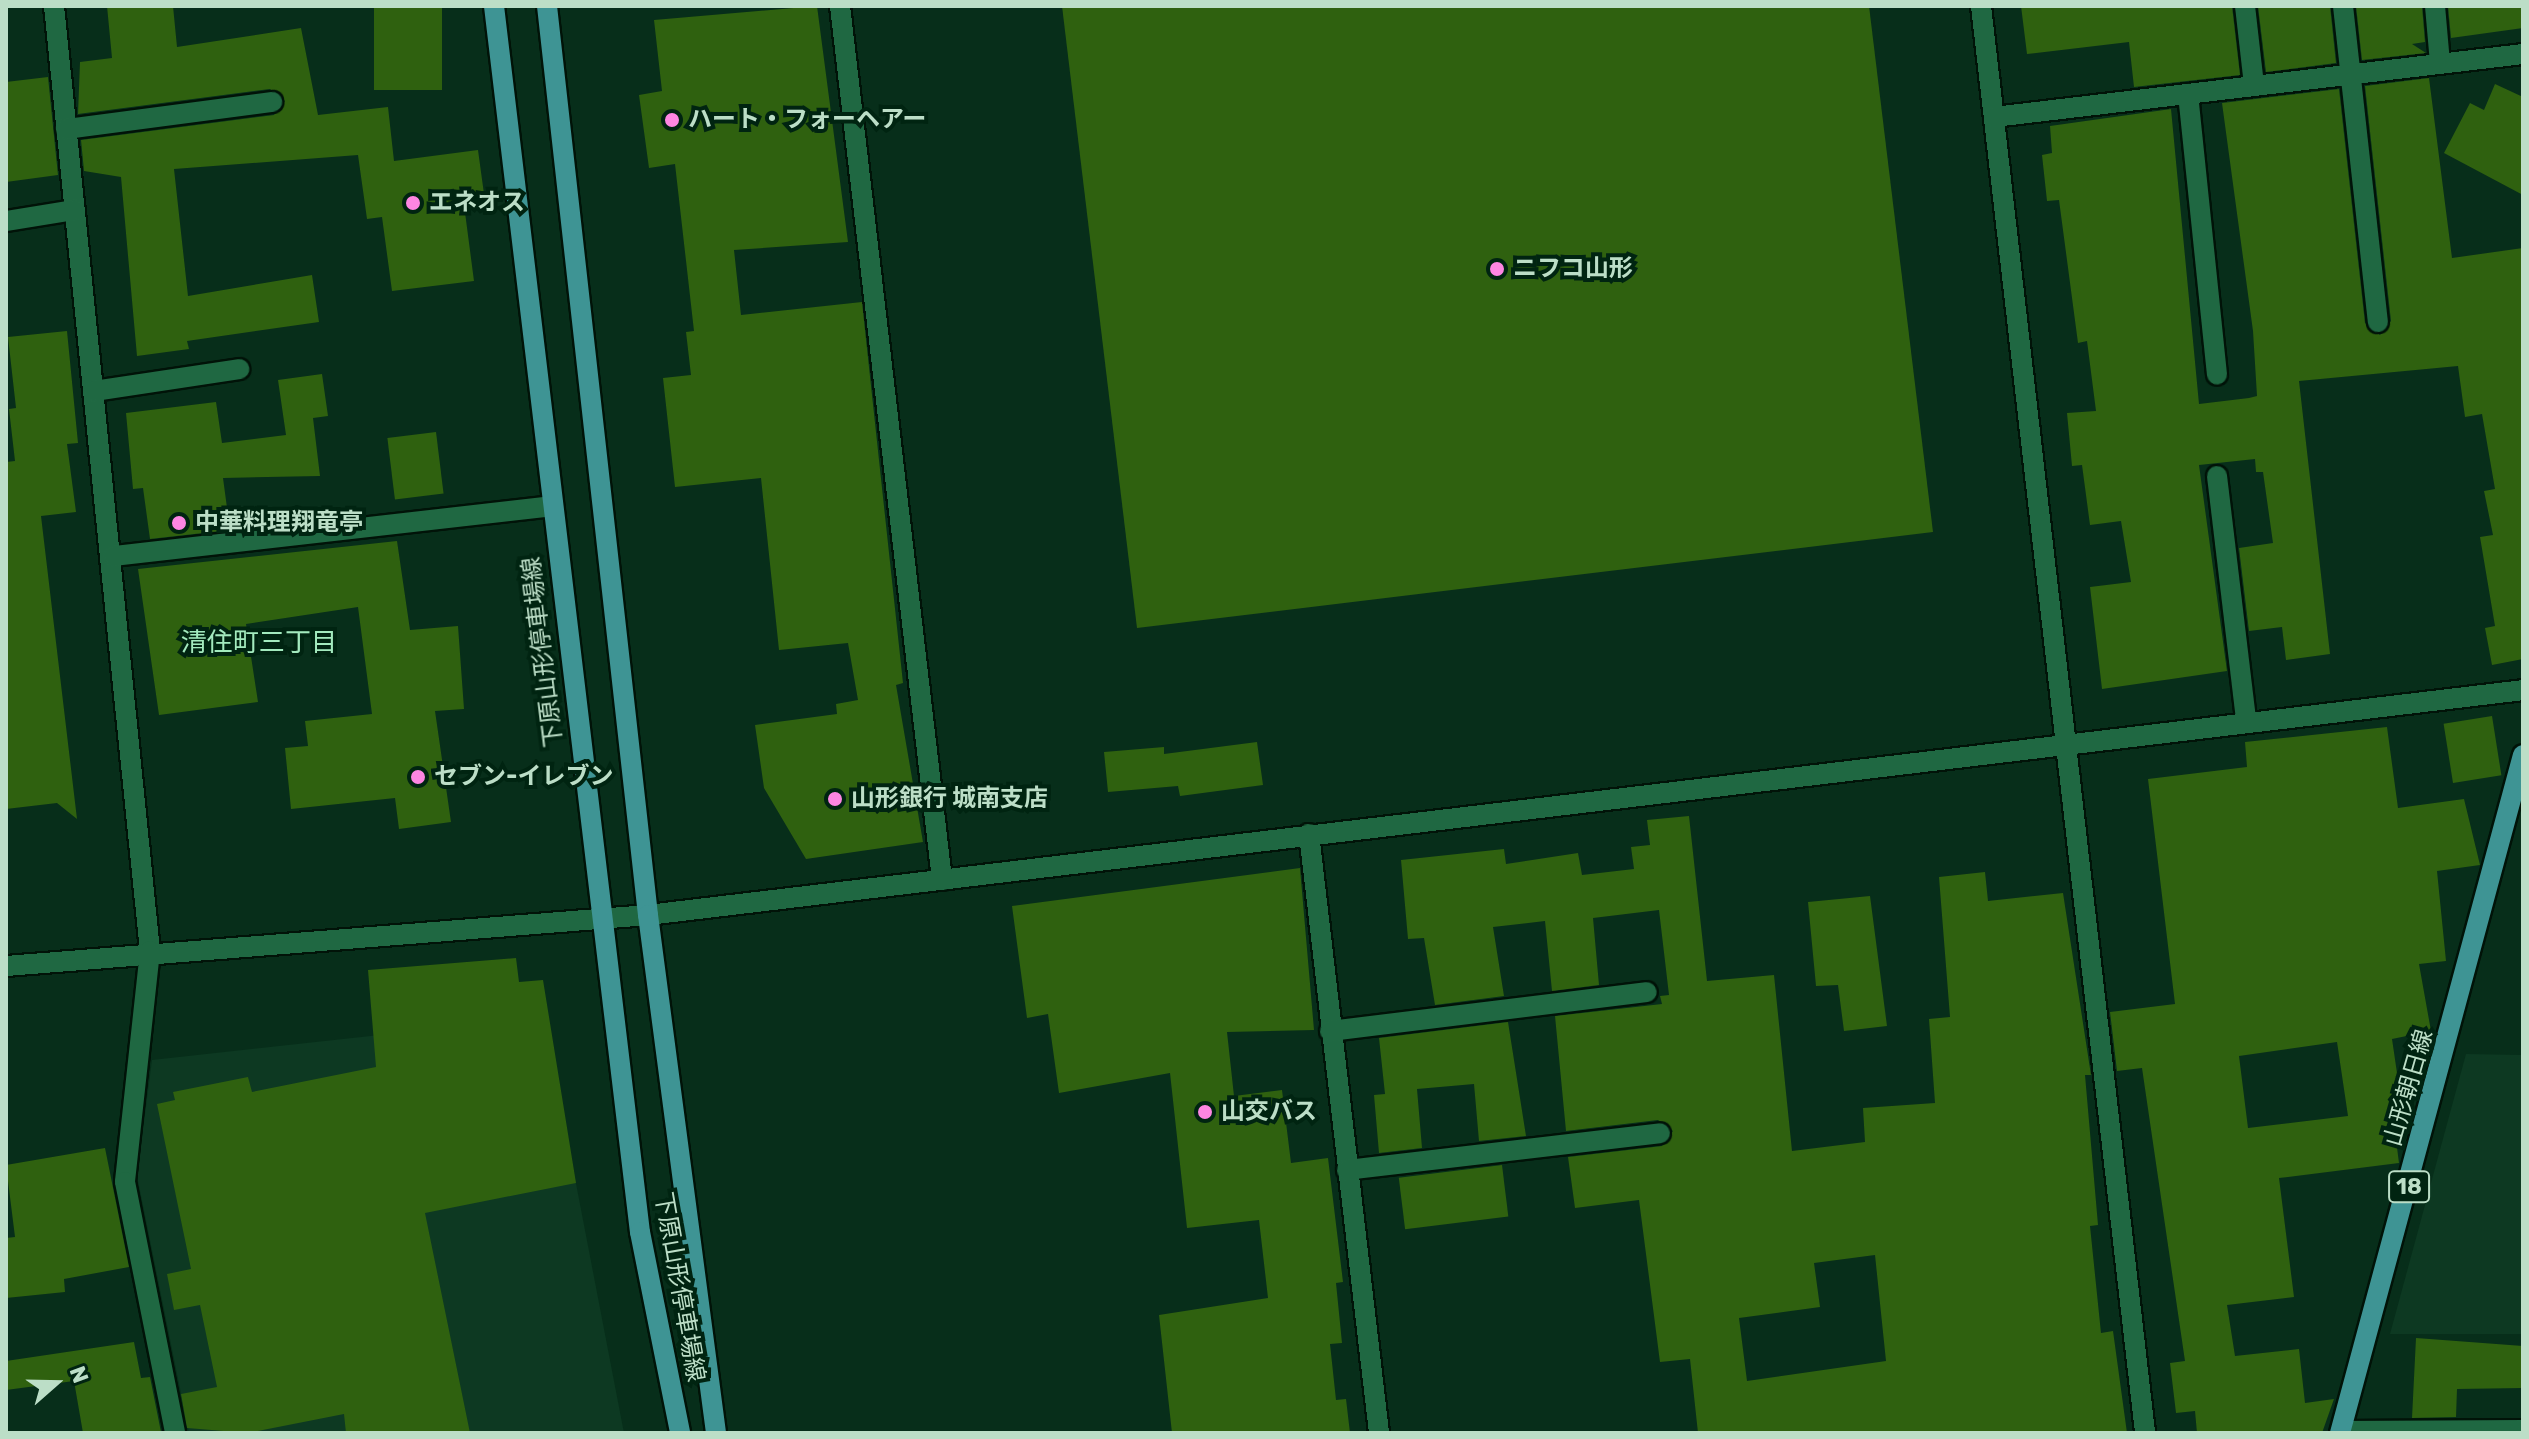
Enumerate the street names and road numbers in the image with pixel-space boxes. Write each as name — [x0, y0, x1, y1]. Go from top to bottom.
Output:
street label: 下原山形停車場線 — [517, 555, 569, 749]
street label: 山形朝日線 — [2379, 1026, 2439, 1150]
road number: 18 — [2387, 1169, 2431, 1205]
street label: 下原山形停車場線 — [648, 1190, 710, 1384]

